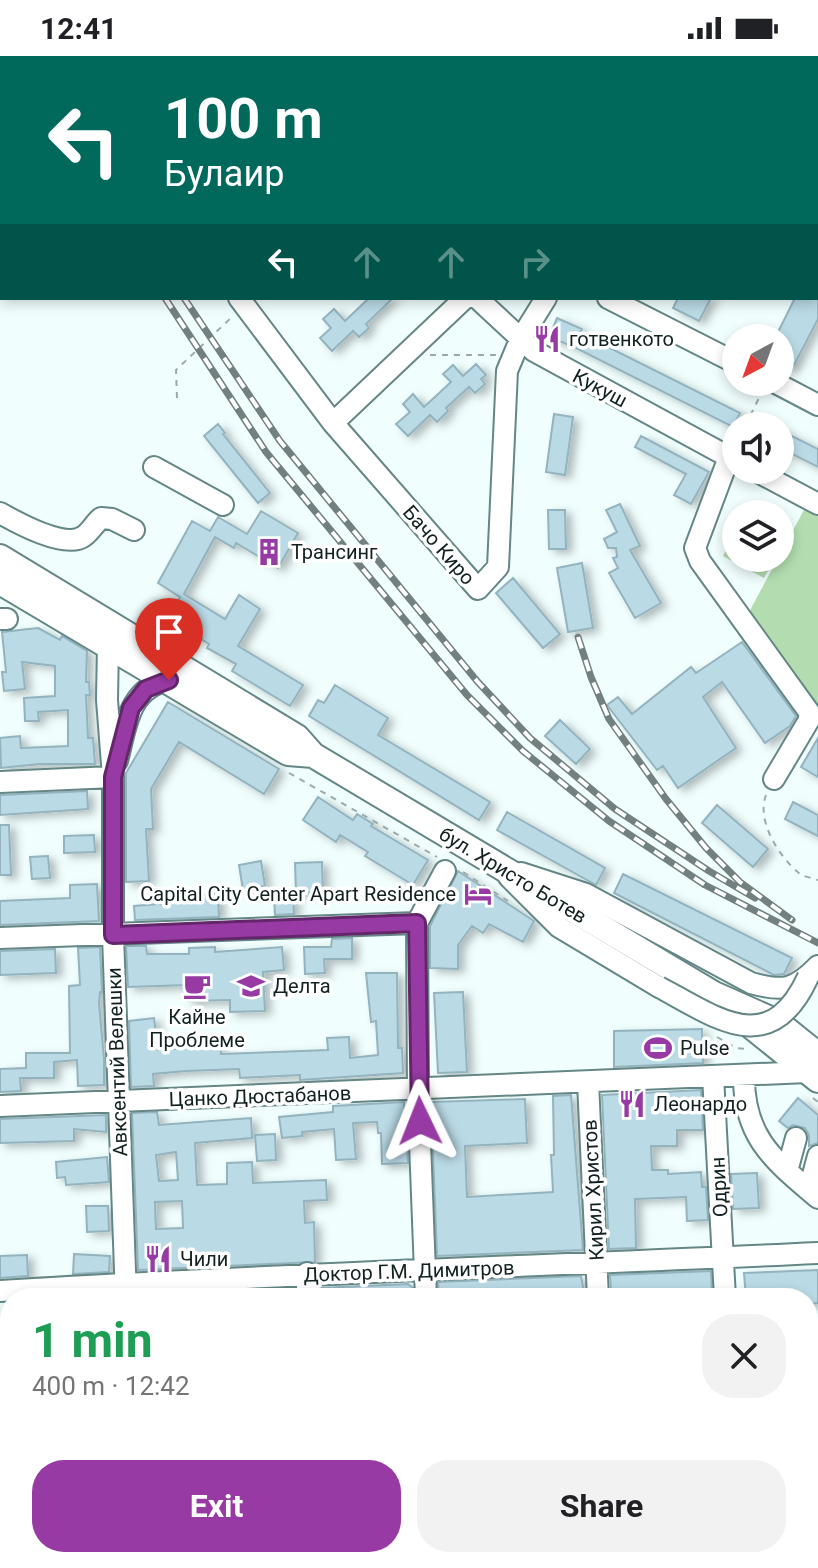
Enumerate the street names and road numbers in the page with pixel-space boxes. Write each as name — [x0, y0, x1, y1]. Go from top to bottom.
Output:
street label: Кукуш — [569, 364, 631, 412]
street label: Бачо Киро — [398, 500, 480, 590]
street label: бул. Христо Ботев — [435, 821, 591, 929]
street label: Авксентий Велешки — [102, 967, 132, 1157]
street label: Цанко Дюстабанов — [168, 1081, 352, 1111]
street label: Кирил Христов — [577, 1119, 609, 1261]
street label: Одрин — [705, 1156, 733, 1218]
street label: Доктор Г.М. Димитров — [303, 1255, 515, 1287]

